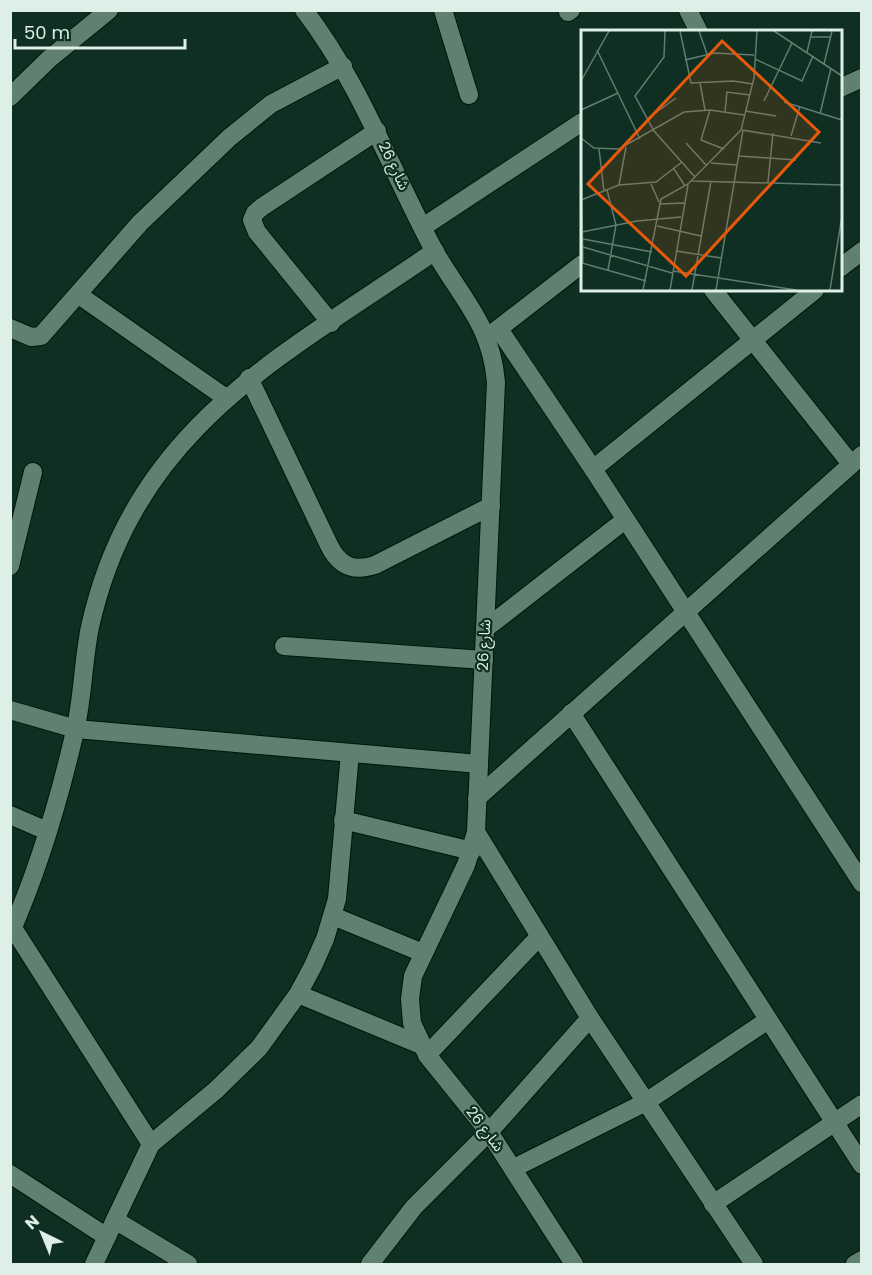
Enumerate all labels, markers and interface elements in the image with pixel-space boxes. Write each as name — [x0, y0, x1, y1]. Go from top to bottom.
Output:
scale bar — [15, 12, 184, 50]
text: 50 m — [24, 20, 70, 45]
inset map — [581, 30, 842, 291]
street label: شارع 26 — [372, 138, 415, 195]
street label: شارع 26 — [472, 619, 497, 671]
street label: شارع 26 — [460, 1102, 509, 1157]
north arrow — [12, 1203, 72, 1263]
text: N — [20, 1210, 44, 1235]

